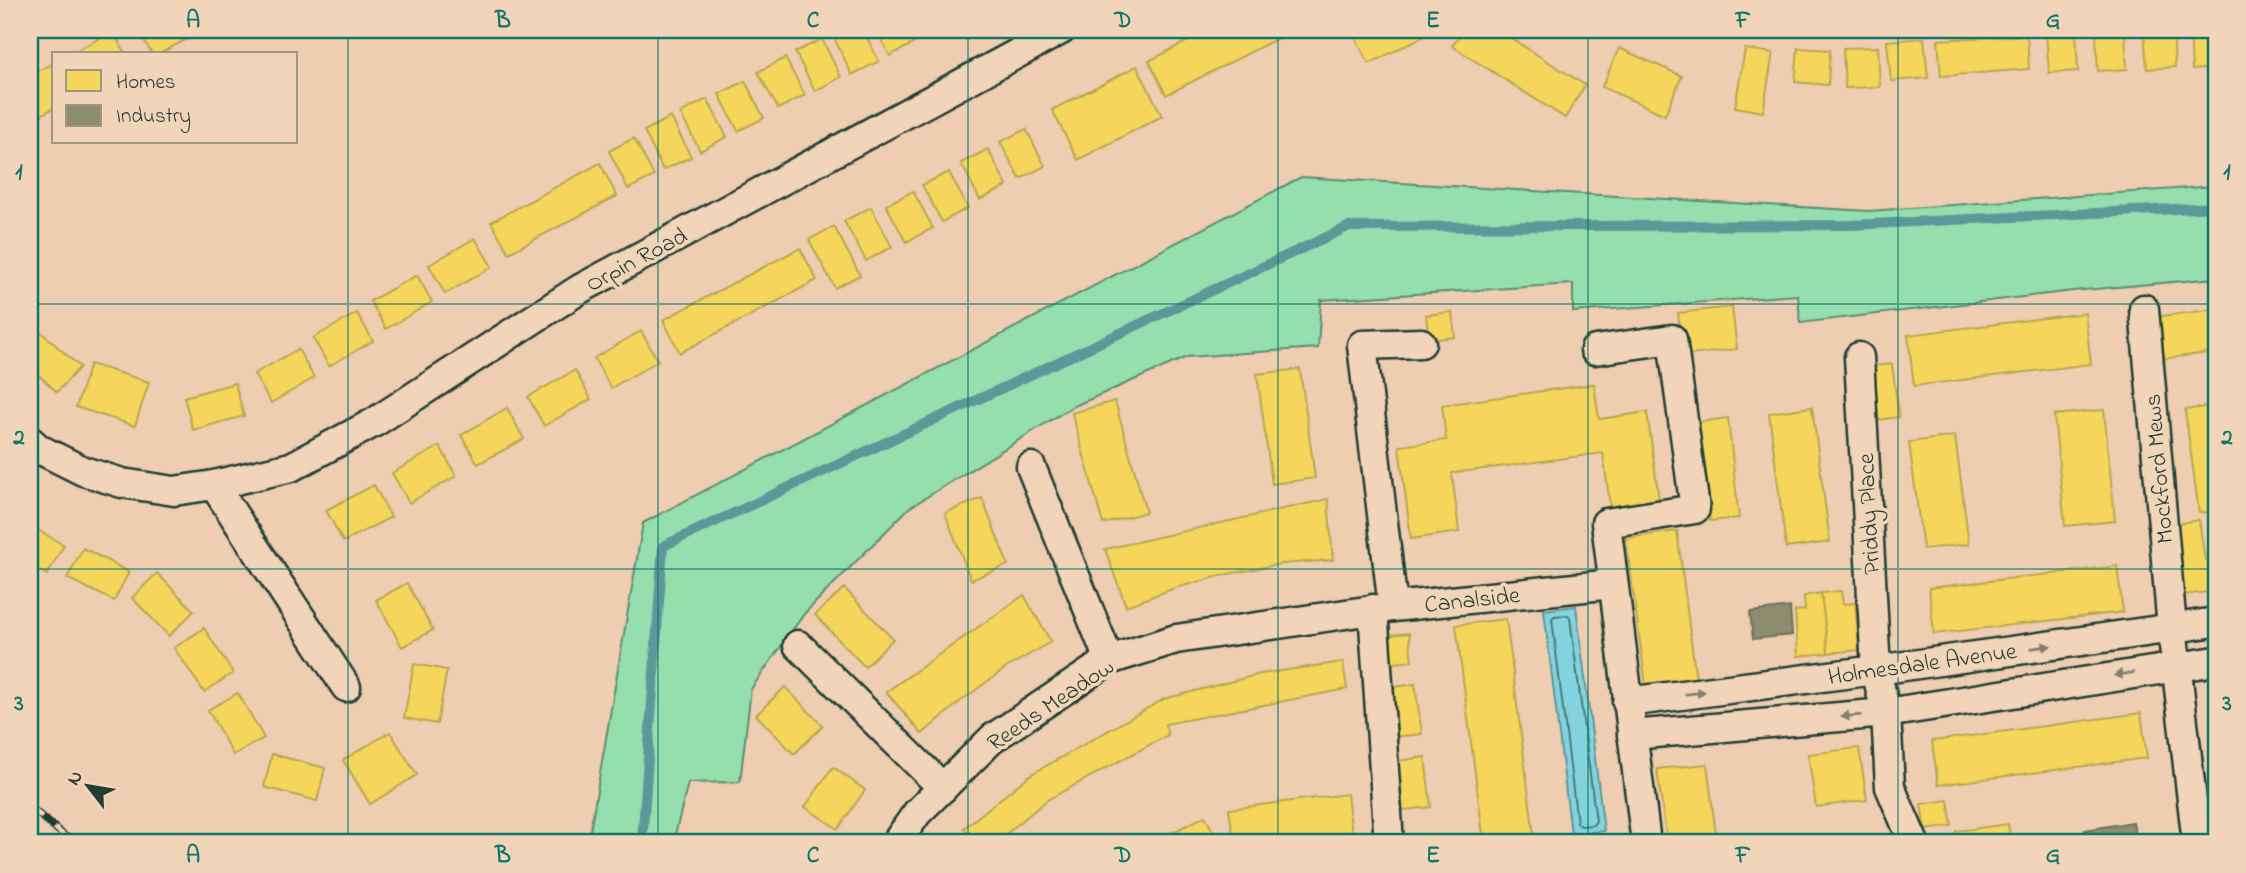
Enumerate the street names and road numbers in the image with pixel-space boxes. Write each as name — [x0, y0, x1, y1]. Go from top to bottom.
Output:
street label: Orpin Road — [580, 220, 695, 303]
street label: Mockford Mews — [2136, 392, 2184, 545]
street label: Priddy Place — [1850, 452, 1892, 575]
street label: Canalside — [1423, 579, 1522, 624]
street label: Holmesdale Avenue — [1826, 635, 2019, 696]
street label: Reeds Meadow — [981, 651, 1122, 762]

